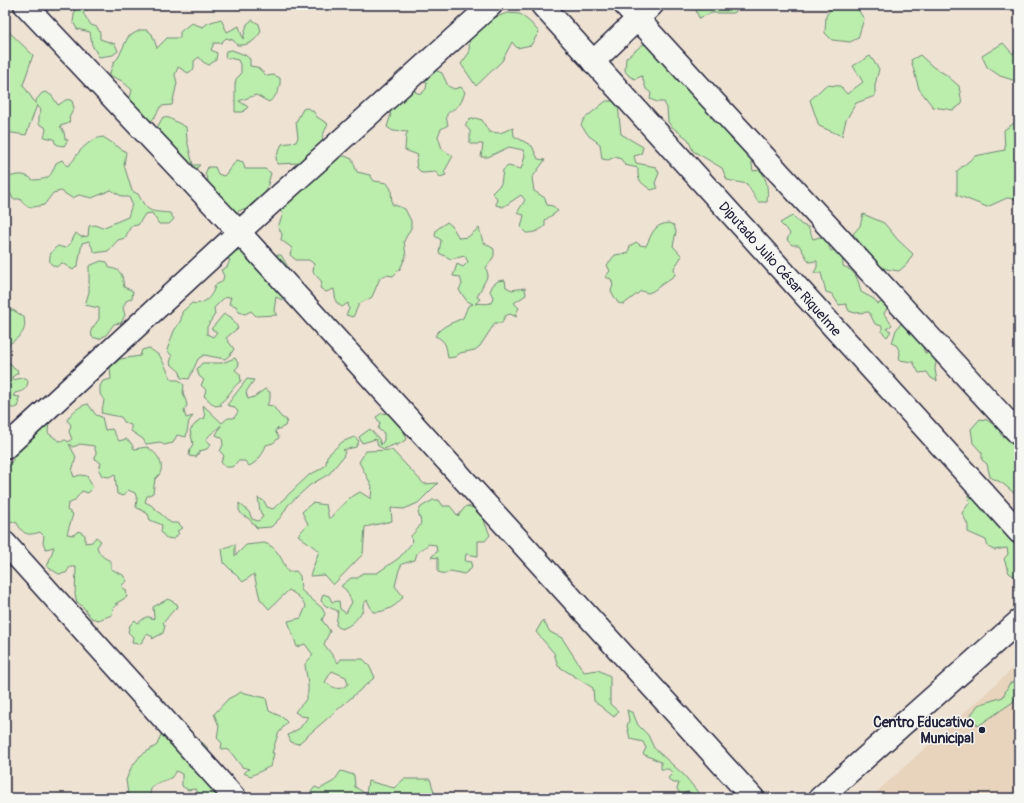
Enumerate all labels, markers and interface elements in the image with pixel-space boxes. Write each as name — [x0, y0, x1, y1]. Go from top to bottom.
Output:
street label: Diputado Julio César Riquelme — [715, 198, 845, 340]
place label: Centro Educativo Municipal — [873, 714, 974, 747]
marker: Centro Educativo Municipal — [977, 725, 987, 735]

